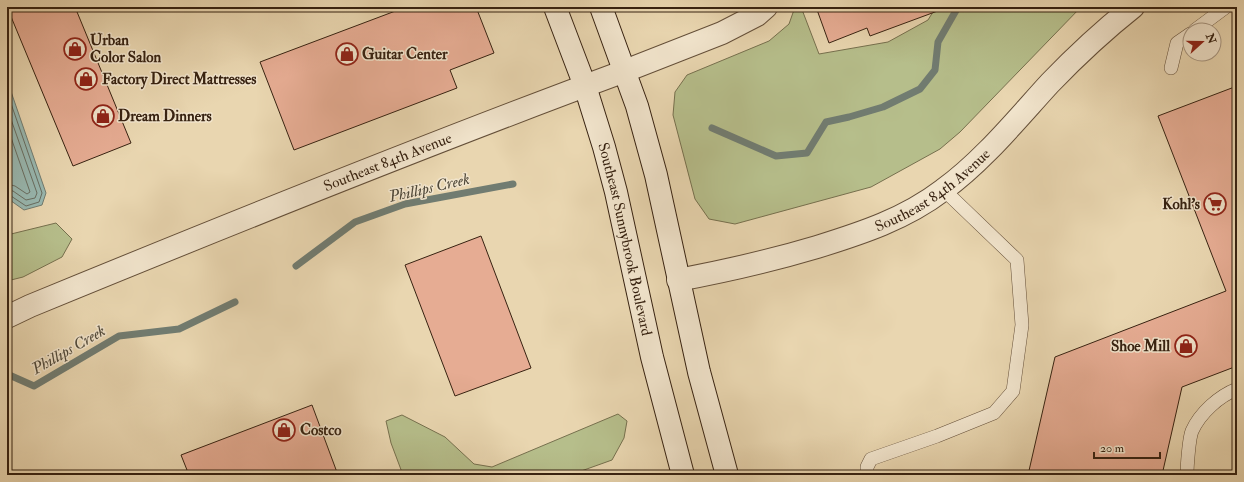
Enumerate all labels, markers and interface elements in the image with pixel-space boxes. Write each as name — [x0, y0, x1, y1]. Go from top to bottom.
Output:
north arrow — [1182, 22, 1222, 62]
place label: Urban Color Salon — [90, 31, 161, 67]
text: N — [1203, 31, 1219, 47]
shop icon: Urban Color Salon — [62, 36, 88, 62]
shop icon: Guitar Center — [334, 41, 360, 67]
place label: Guitar Center — [362, 45, 448, 64]
shop icon: Factory Direct Mattresses — [73, 66, 99, 92]
place label: Factory Direct Mattresses — [102, 70, 257, 90]
shop icon: Dream Dinners — [90, 103, 116, 129]
place label: Dream Dinners — [118, 107, 212, 126]
street label: Southeast 84th Avenue — [321, 129, 455, 196]
street label: Southeast Sunnybrook Boulevard — [593, 140, 656, 338]
street label: Southeast 84th Avenue — [872, 145, 995, 236]
water label: Phillips Creek — [386, 169, 472, 207]
supermarket icon: Kohl's — [1202, 191, 1228, 217]
place label: Kohl's — [1162, 195, 1200, 214]
water label: Phillips Creek — [27, 320, 109, 380]
shop icon: Shoe Mill — [1173, 333, 1199, 359]
place label: Shoe Mill — [1111, 337, 1170, 356]
shop icon: Costco — [271, 417, 297, 443]
place label: Costco — [300, 421, 342, 440]
scale bar — [1094, 434, 1160, 460]
text: 20 m — [1100, 441, 1125, 456]

